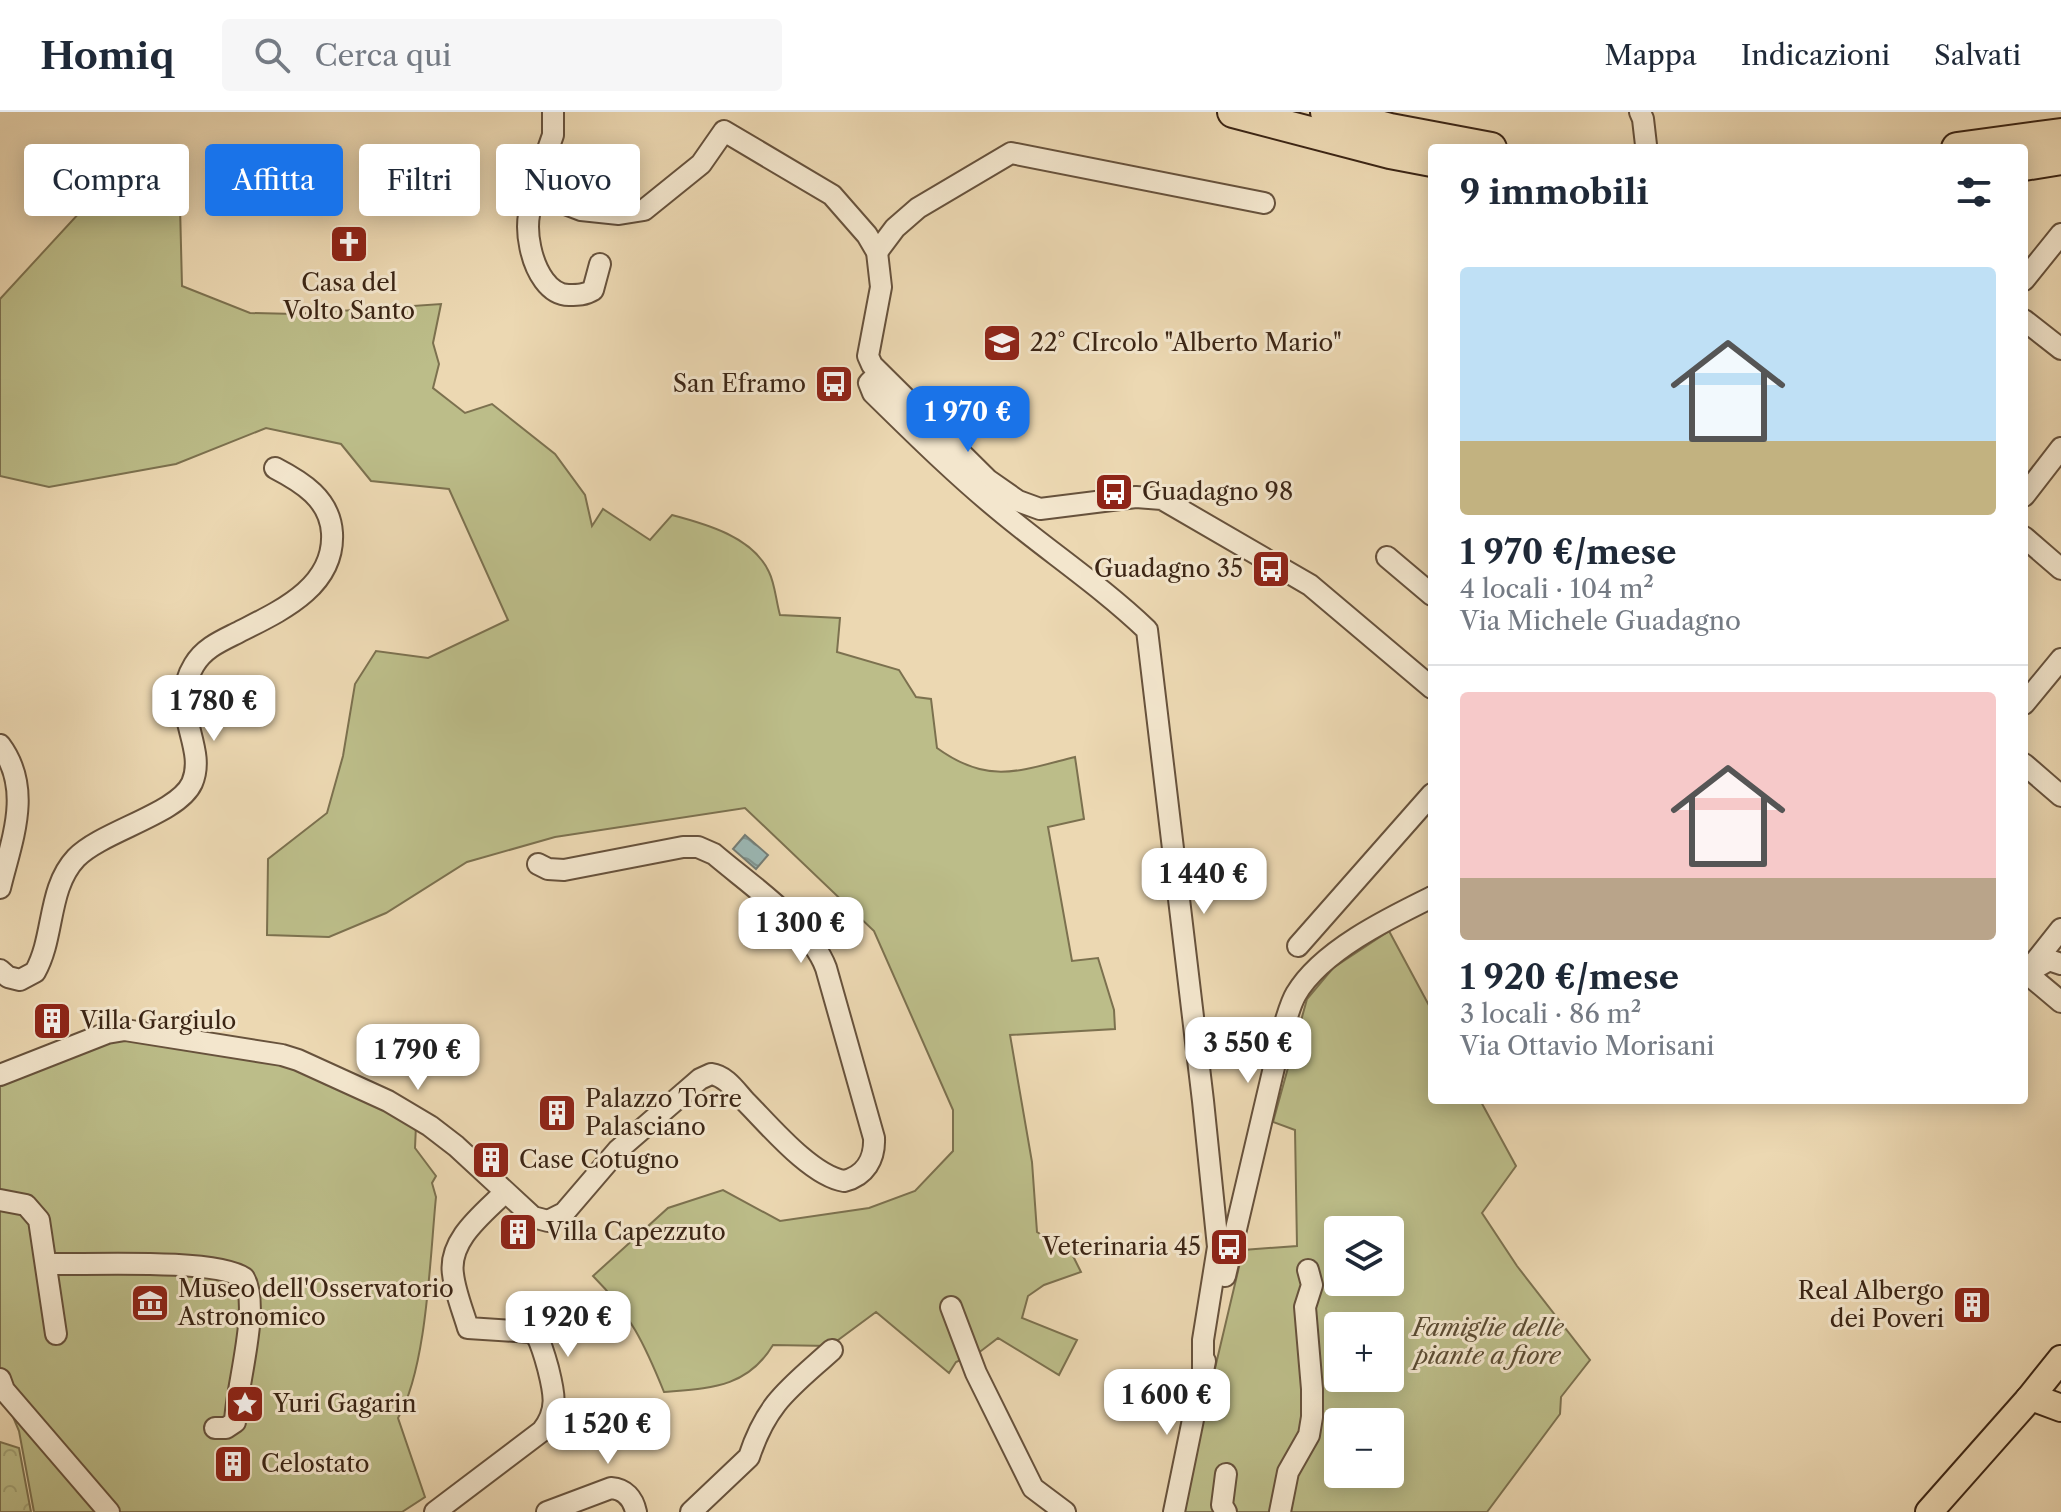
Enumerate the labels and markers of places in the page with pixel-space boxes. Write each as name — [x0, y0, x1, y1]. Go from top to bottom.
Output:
church icon: Casa del Volto Santo — [328, 223, 370, 265]
place label: Casa del Volto Santo — [282, 268, 415, 325]
school or university icon: 22° CIrcolo "Alberto Mario" — [981, 322, 1023, 364]
place label: 22° CIrcolo "Alberto Mario" — [1030, 328, 1342, 357]
bus stop icon: San Eframo — [813, 363, 855, 405]
place label: San Eframo — [673, 369, 806, 398]
pin: 1 970 € — [894, 386, 1042, 454]
bus stop icon: Guadagno 98 — [1093, 471, 1135, 513]
place label: Guadagno 98 — [1142, 477, 1293, 506]
bus stop icon: Guadagno 35 — [1250, 548, 1292, 590]
place label: Guadagno 35 — [1094, 554, 1243, 583]
pin: 1 780 € — [140, 675, 288, 743]
pin: 1 440 € — [1130, 848, 1278, 916]
pin: 1 300 € — [727, 897, 875, 965]
building icon: Villa Gargiulo — [31, 1000, 73, 1042]
place label: Villa Gargiulo — [79, 1006, 236, 1035]
pin: 3 550 € — [1174, 1017, 1322, 1085]
pin: 1 790 € — [344, 1024, 492, 1092]
place label: Palazzo Torre Palasciano — [585, 1084, 742, 1141]
building icon: Palazzo Torre Palasciano — [536, 1092, 578, 1134]
building icon: Case Cotugno — [470, 1139, 512, 1181]
place label: Case Cotugno — [519, 1145, 679, 1174]
building icon: Villa Capezzuto — [497, 1211, 539, 1253]
place label: Villa Capezzuto — [545, 1217, 726, 1246]
bus stop icon: Veterinaria 45 — [1208, 1226, 1250, 1268]
place label: Veterinaria 45 — [1041, 1232, 1201, 1261]
place label: Museo dell'Osservatorio Astronomico — [177, 1274, 454, 1331]
place label: Real Albergo dei Poveri — [1798, 1276, 1944, 1333]
museum icon: Museo dell'Osservatorio Astronomico — [129, 1282, 171, 1324]
building icon: Real Albergo dei Poveri — [1951, 1284, 1993, 1326]
pin: 1 920 € — [494, 1291, 642, 1359]
pin: 1 600 € — [1093, 1369, 1241, 1437]
place icon: Yuri Gagarin — [224, 1383, 266, 1425]
place label: Yuri Gagarin — [272, 1389, 416, 1418]
pin: 1 520 € — [534, 1398, 682, 1466]
building icon: Celostato — [212, 1443, 254, 1485]
place label: Celostato — [261, 1449, 369, 1478]

